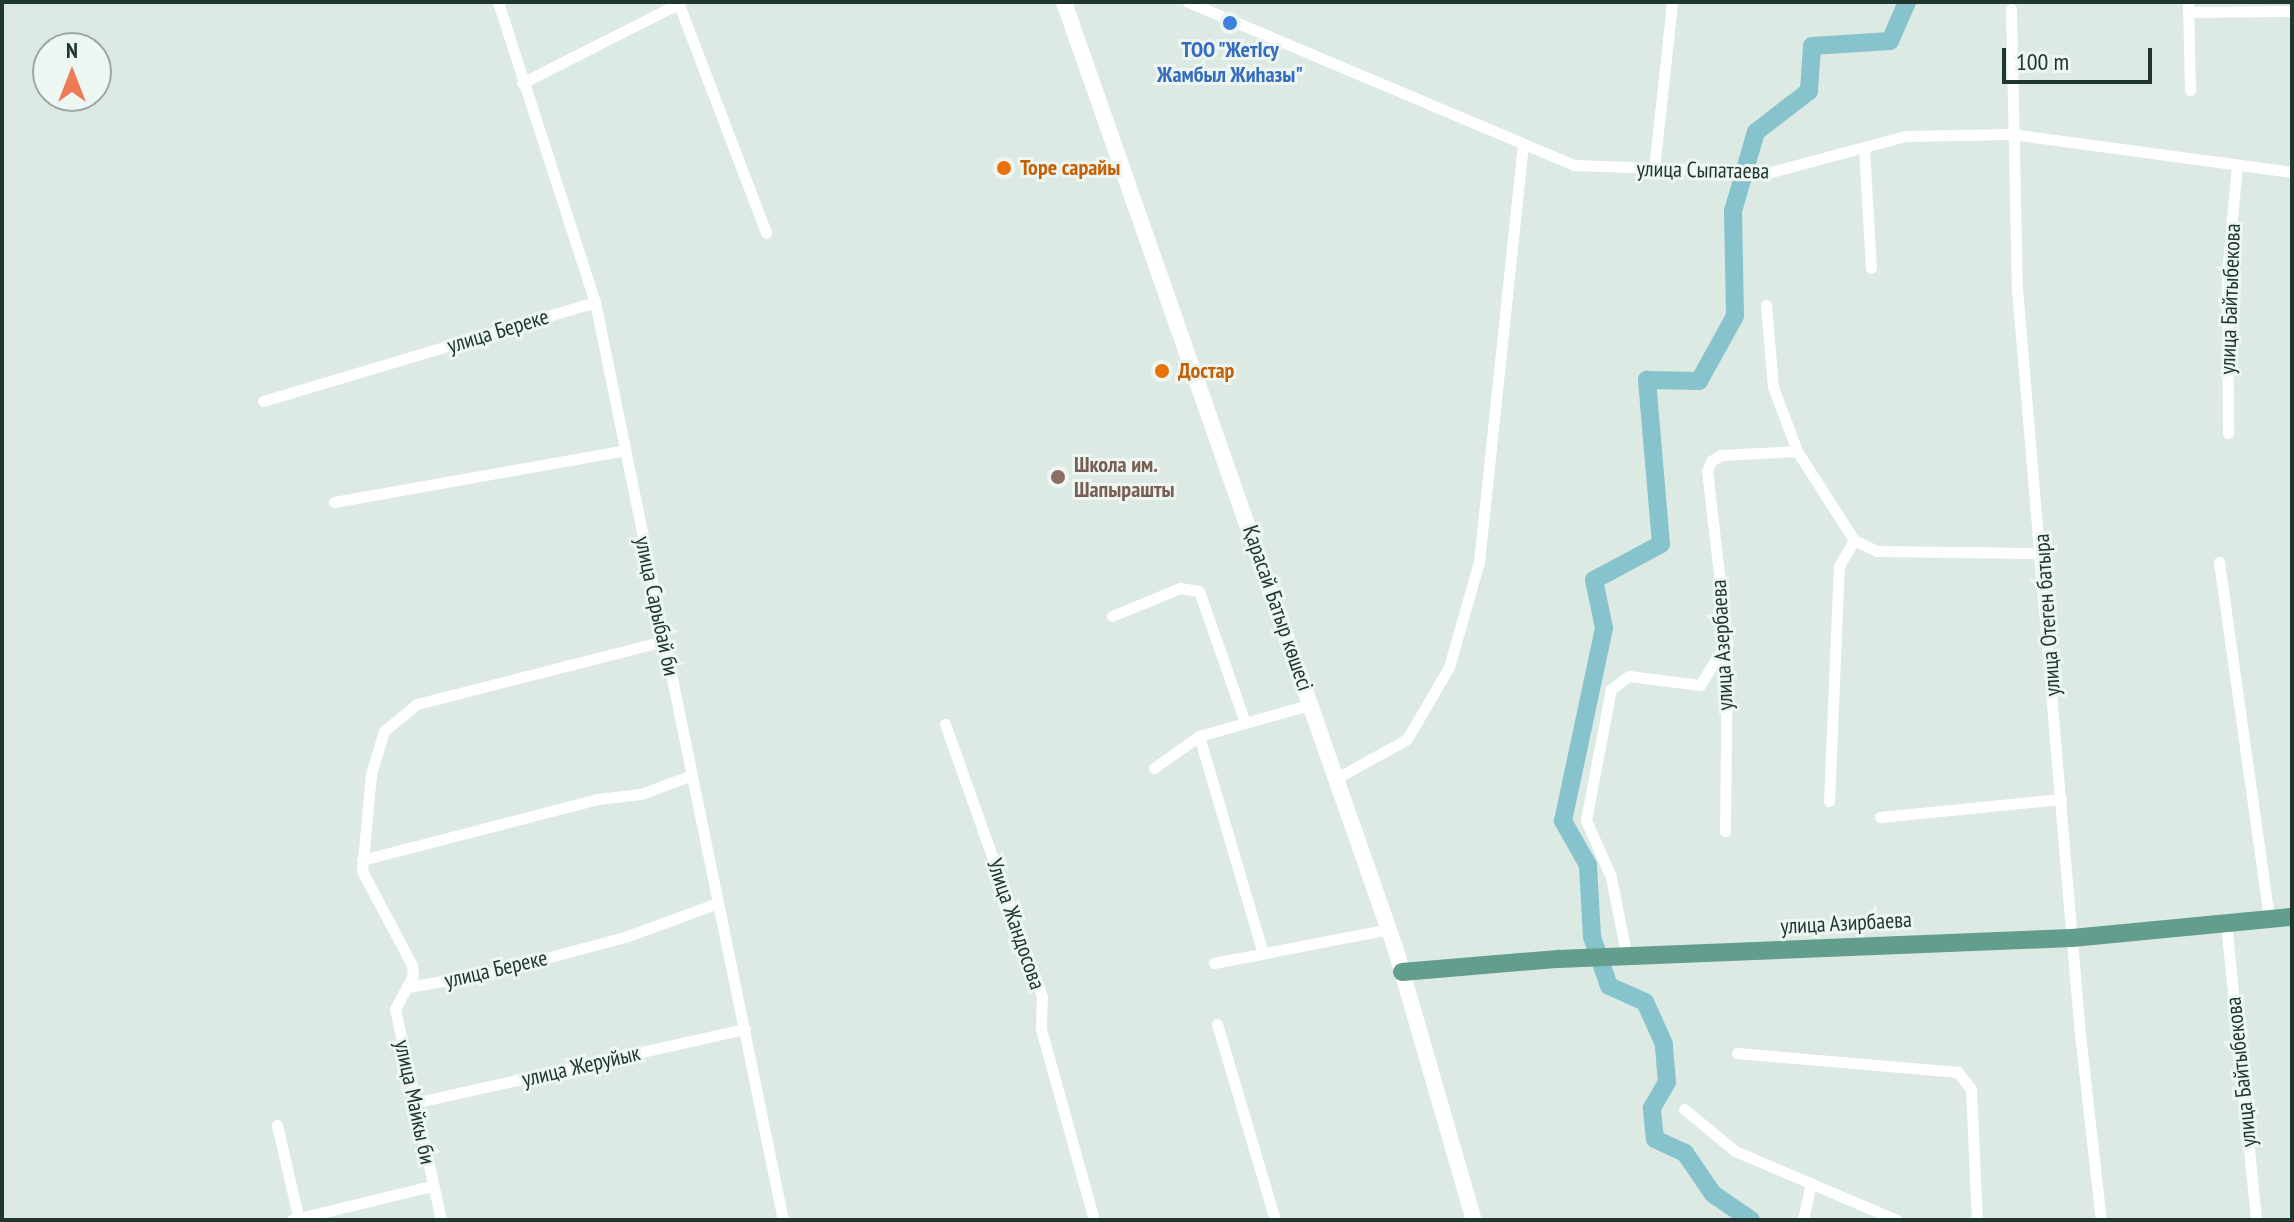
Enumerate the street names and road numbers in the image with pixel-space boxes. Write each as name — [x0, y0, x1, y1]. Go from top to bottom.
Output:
street label: улица Сыпатаева — [1637, 156, 1769, 184]
street label: улица Байтыбекова — [2214, 223, 2246, 375]
street label: улица Береке — [444, 303, 552, 359]
street label: Қарасай Батыр көшесі — [1237, 522, 1319, 694]
street label: улица Отеген батыра — [2028, 533, 2066, 697]
street label: улица Сарыбай би — [629, 534, 685, 678]
street label: улица Азербаева — [1705, 579, 1739, 711]
street label: Улица Жандосова — [981, 855, 1051, 993]
street label: улица Азирбаева — [1779, 906, 1913, 940]
street label: улица Береке — [442, 944, 550, 994]
street label: улица Байтыбекова — [2220, 996, 2262, 1148]
street label: улица Майкы би — [389, 1037, 441, 1167]
street label: улица Жеруйык — [519, 1040, 643, 1092]

